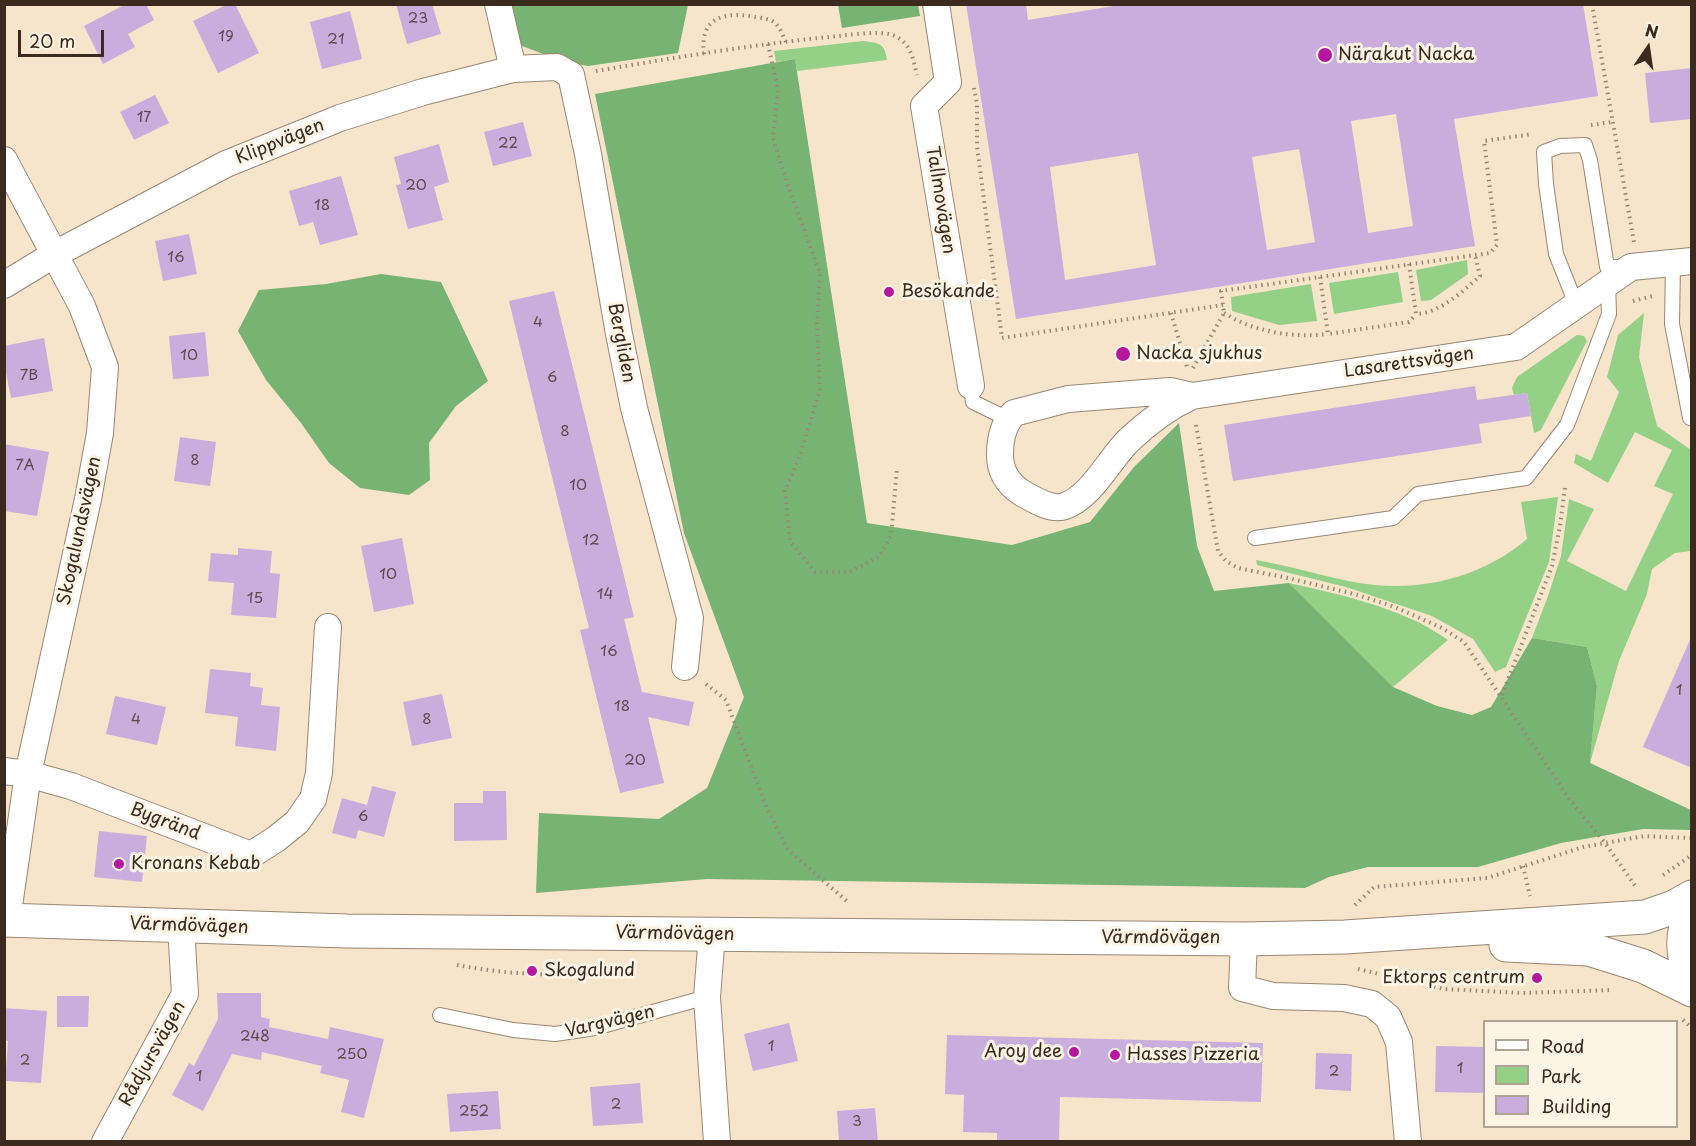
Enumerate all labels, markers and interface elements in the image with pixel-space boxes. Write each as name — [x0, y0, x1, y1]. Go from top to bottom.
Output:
house number: 23 — [408, 10, 428, 28]
text: N — [1643, 17, 1661, 44]
scale bar — [21, 18, 106, 56]
north arrow — [1618, 18, 1678, 78]
text: 20 m — [29, 27, 75, 54]
house number: 19 — [218, 28, 234, 46]
house number: 21 — [327, 31, 345, 49]
place label: Närakut Nacka — [1338, 44, 1474, 66]
marker: Närakut Nacka — [1316, 46, 1334, 64]
house number: 17 — [137, 109, 151, 127]
street label: Klippvägen — [233, 114, 327, 170]
house number: 22 — [498, 135, 518, 153]
street label: Tallmovägen — [921, 144, 959, 256]
house number: 20 — [405, 177, 427, 195]
house number: 18 — [314, 197, 330, 215]
house number: 16 — [167, 249, 185, 267]
place label: Besökande — [901, 281, 995, 303]
marker: Besökande — [882, 285, 896, 299]
street label: Bergliden — [603, 301, 639, 385]
house number: 4 — [533, 314, 543, 332]
place label: Nacka sjukhus — [1136, 343, 1262, 365]
street label: Lasarettsvägen — [1343, 343, 1475, 383]
marker: Nacka sjukhus — [1114, 345, 1132, 363]
house number: 10 — [180, 347, 198, 365]
house number: 7B — [20, 367, 38, 385]
house number: 6 — [547, 369, 557, 387]
house number: 8 — [560, 423, 570, 441]
house number: 8 — [190, 452, 200, 470]
street label: Skogalundsvägen — [54, 455, 106, 607]
house number: 7A — [15, 457, 35, 475]
house number: 10 — [569, 477, 587, 495]
house number: 12 — [582, 532, 600, 550]
house number: 10 — [379, 566, 397, 584]
house number: 14 — [597, 586, 613, 604]
house number: 15 — [247, 590, 263, 608]
house number: 16 — [600, 643, 618, 661]
house number: 1 — [1676, 682, 1682, 700]
house number: 18 — [614, 698, 630, 716]
house number: 4 — [131, 711, 141, 729]
house number: 8 — [422, 711, 432, 729]
house number: 20 — [624, 752, 646, 770]
street label: Bygränd — [127, 799, 203, 845]
house number: 6 — [358, 808, 368, 826]
place label: Kronans Kebab — [131, 853, 260, 875]
marker: Kronans Kebab — [112, 857, 126, 871]
street label: Värmdövägen — [129, 913, 249, 939]
street label: Värmdövägen — [615, 922, 735, 946]
street label: Värmdövägen — [1102, 927, 1220, 949]
place label: Skogalund — [544, 960, 635, 982]
marker: Skogalund — [525, 964, 539, 978]
place label: Ektorps centrum — [1382, 967, 1525, 989]
marker: Ektorps centrum — [1530, 971, 1544, 985]
street label: Rådjursvägen — [115, 998, 191, 1110]
street label: Vargvägen — [563, 1001, 657, 1043]
legend — [1483, 1020, 1678, 1128]
house number: 248 — [240, 1028, 270, 1046]
text: Road — [1541, 1032, 1585, 1059]
house number: 1 — [768, 1038, 774, 1056]
place label: Aroy dee — [984, 1041, 1062, 1063]
place label: Hasses Pizzeria — [1127, 1044, 1259, 1066]
marker: Aroy dee — [1067, 1045, 1081, 1059]
house number: 250 — [337, 1046, 367, 1064]
marker: Hasses Pizzeria — [1108, 1048, 1122, 1062]
house number: 2 — [20, 1052, 30, 1070]
house number: 1 — [1457, 1060, 1463, 1078]
text: Park — [1541, 1062, 1581, 1089]
house number: 2 — [1329, 1063, 1339, 1081]
house number: 1 — [196, 1068, 202, 1086]
text: Building — [1541, 1092, 1611, 1119]
house number: 2 — [611, 1096, 621, 1114]
house number: 252 — [459, 1103, 489, 1121]
house number: 3 — [852, 1113, 862, 1131]

